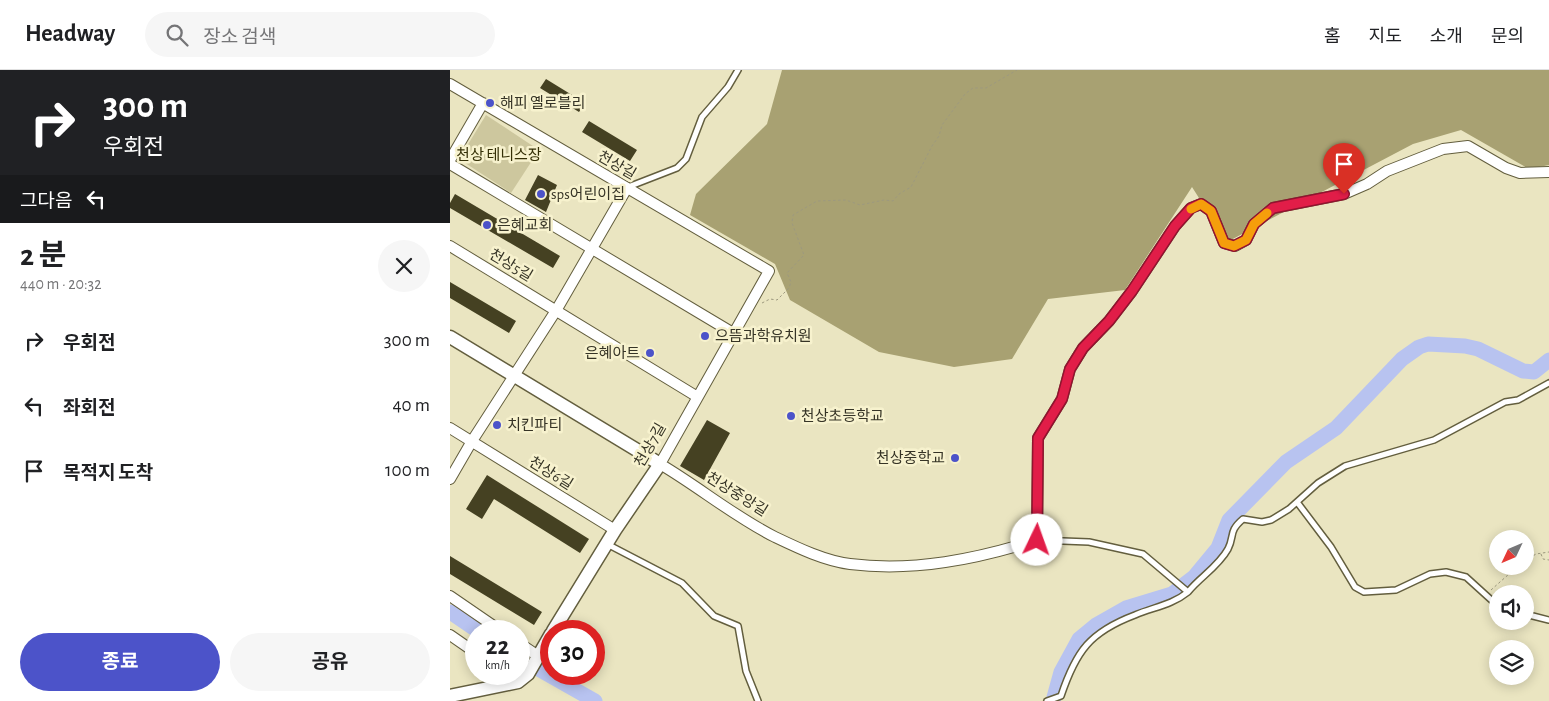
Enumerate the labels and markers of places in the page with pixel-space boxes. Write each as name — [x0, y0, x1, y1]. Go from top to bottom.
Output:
place label: 해피 옐로블리 — [500, 95, 585, 111]
marker: 해피 옐로블리 — [484, 97, 496, 109]
pin — [1323, 143, 1365, 194]
place label: sps어린이집 — [551, 186, 625, 202]
marker: sps어린이집 — [535, 188, 547, 200]
place label: 은혜교회 — [497, 217, 552, 233]
marker: 은혜교회 — [481, 219, 493, 231]
place label: 으뜸과학유치원 — [715, 327, 812, 344]
marker: 으뜸과학유치원 — [699, 330, 711, 342]
place label: 은혜아트 — [585, 345, 640, 361]
marker: 은혜아트 — [644, 347, 656, 359]
place label: 천상초등학교 — [801, 407, 884, 424]
marker: 천상초등학교 — [785, 410, 797, 422]
place label: 치킨파티 — [507, 417, 562, 433]
marker: 치킨파티 — [491, 419, 503, 431]
place label: 천상중학교 — [876, 449, 945, 466]
marker: 천상중학교 — [949, 452, 961, 464]

